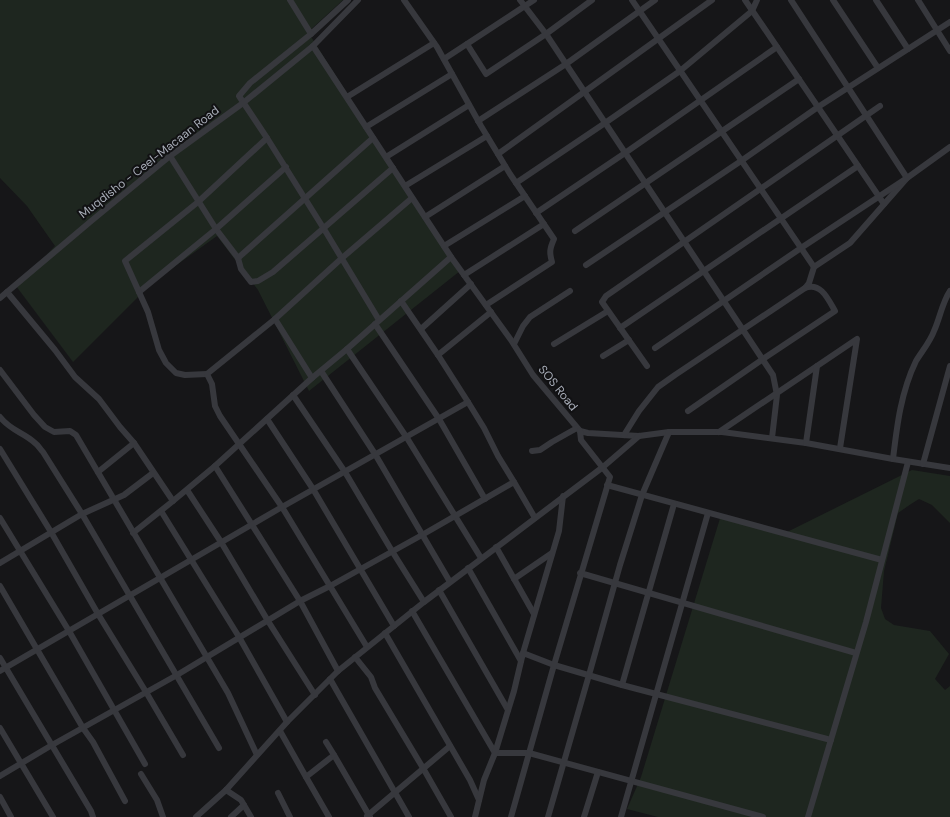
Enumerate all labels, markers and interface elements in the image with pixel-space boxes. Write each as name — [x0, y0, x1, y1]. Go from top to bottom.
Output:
street label: Muqdisho - Ceel-Macaan Road — [76, 102, 222, 222]
street label: SOS Road — [535, 362, 581, 414]

